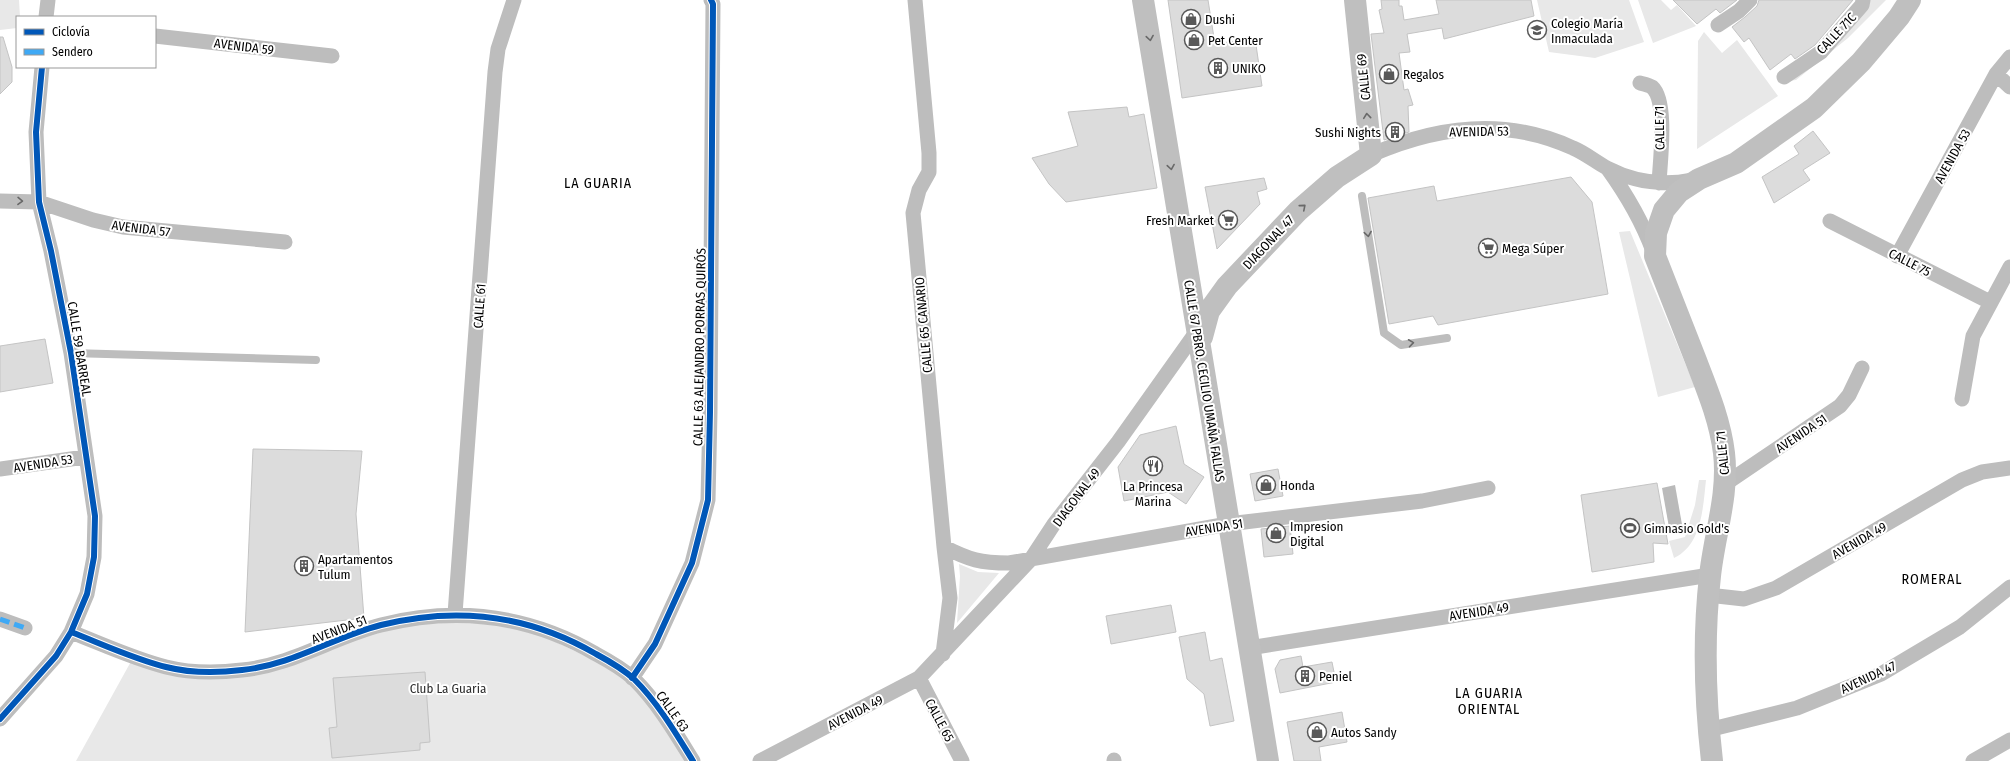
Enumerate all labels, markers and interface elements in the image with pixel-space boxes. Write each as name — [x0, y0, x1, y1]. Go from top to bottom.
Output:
shop icon: Dushi — [1180, 8, 1202, 30]
street label: CALLE 71C — [1814, 9, 1859, 57]
place label: Dushi — [1205, 12, 1235, 27]
legend — [16, 16, 156, 68]
place label: Colegio María Inmaculada — [1551, 16, 1623, 46]
school or university icon: Colegio María Inmaculada — [1526, 19, 1548, 41]
text: Ciclovía — [52, 25, 90, 39]
shop icon: Pet Center — [1183, 29, 1205, 51]
place label: Pet Center — [1208, 33, 1263, 48]
street label: AVENIDA 59 — [213, 35, 275, 58]
one-way arrow — [1145, 35, 1153, 42]
text: Sendero — [52, 45, 93, 59]
street label: CALLE 69 — [1354, 53, 1373, 101]
building icon: UNIKO — [1207, 57, 1229, 79]
place label: UNIKO — [1232, 61, 1266, 76]
shop icon: Regalos — [1378, 63, 1400, 85]
place label: Regalos — [1403, 67, 1445, 82]
street label: CALLE 71 — [1652, 106, 1667, 150]
one-way arrow — [1363, 113, 1372, 119]
building icon: Sushi Nights — [1384, 121, 1406, 143]
street label: AVENIDA 53 — [1449, 123, 1509, 140]
place label: Sushi Nights — [1315, 125, 1381, 140]
street label: AVENIDA 53 — [1931, 126, 1974, 186]
one-way arrow — [1166, 164, 1175, 170]
district label: LA GUARIA — [564, 175, 632, 192]
one-way arrow — [17, 197, 23, 205]
one-way arrow — [1298, 204, 1305, 211]
supermarket icon: Fresh Market — [1217, 209, 1239, 231]
street label: DIAGONAL 47 — [1240, 212, 1297, 272]
place label: Fresh Market — [1146, 213, 1215, 228]
street label: AVENIDA 57 — [111, 217, 171, 240]
one-way arrow — [1363, 231, 1372, 237]
supermarket icon: Mega Súper — [1477, 237, 1499, 259]
place label: Mega Súper — [1502, 241, 1565, 256]
street label: CALLE 75 — [1886, 246, 1933, 279]
street label: CALLE 63 ALEJANDRO PORRAS QUIRÓS — [690, 248, 709, 446]
street label: CALLE 65 CANARIO — [912, 276, 935, 374]
street label: CALLE 67 PBRO. CECILIO UMAÑA FALLAS — [1181, 279, 1228, 483]
street label: CALLE 61 — [470, 283, 489, 329]
street label: CALLE 59 BARREAL — [65, 300, 94, 398]
one-way arrow — [1407, 339, 1414, 348]
street label: AVENIDA 51 — [1773, 411, 1830, 456]
street label: CALLE 71 — [1713, 430, 1732, 476]
street label: AVENIDA 53 — [12, 451, 74, 476]
restaurant icon: La Princesa Marina — [1142, 455, 1164, 477]
street label: DIAGONAL 49 — [1050, 465, 1103, 529]
shop icon: Honda — [1255, 474, 1277, 496]
place label: Honda — [1280, 478, 1315, 493]
place label: La Princesa Marina — [1123, 479, 1183, 509]
street label: AVENIDA 51 — [1184, 516, 1244, 539]
sports icon: Gimnasio Gold's — [1619, 517, 1641, 539]
place label: Impresion Digital — [1290, 519, 1343, 549]
street label: AVENIDA 49 — [1829, 519, 1889, 562]
place label: Gimnasio Gold's — [1644, 521, 1730, 536]
shop icon: Impresion Digital — [1265, 522, 1287, 544]
place label: Apartamentos Tulum — [318, 552, 393, 582]
building icon: Apartamentos Tulum — [293, 555, 315, 577]
district label: ROMERAL — [1902, 571, 1962, 588]
street label: AVENIDA 49 — [1448, 599, 1510, 624]
street label: AVENIDA 51 — [309, 612, 369, 647]
street label: AVENIDA 47 — [1838, 658, 1898, 697]
building icon: Peniel — [1294, 665, 1316, 687]
place label: Peniel — [1319, 669, 1352, 684]
park label: Club La Guaria — [410, 681, 486, 696]
district label: LA GUARIA ORIENTAL — [1455, 685, 1523, 718]
street label: CALLE 63 — [653, 688, 692, 735]
street label: AVENIDA 49 — [825, 692, 886, 733]
street label: CALLE 65 — [922, 696, 957, 744]
shop icon: Autos Sandy — [1306, 721, 1328, 743]
place label: Autos Sandy — [1331, 725, 1397, 740]

